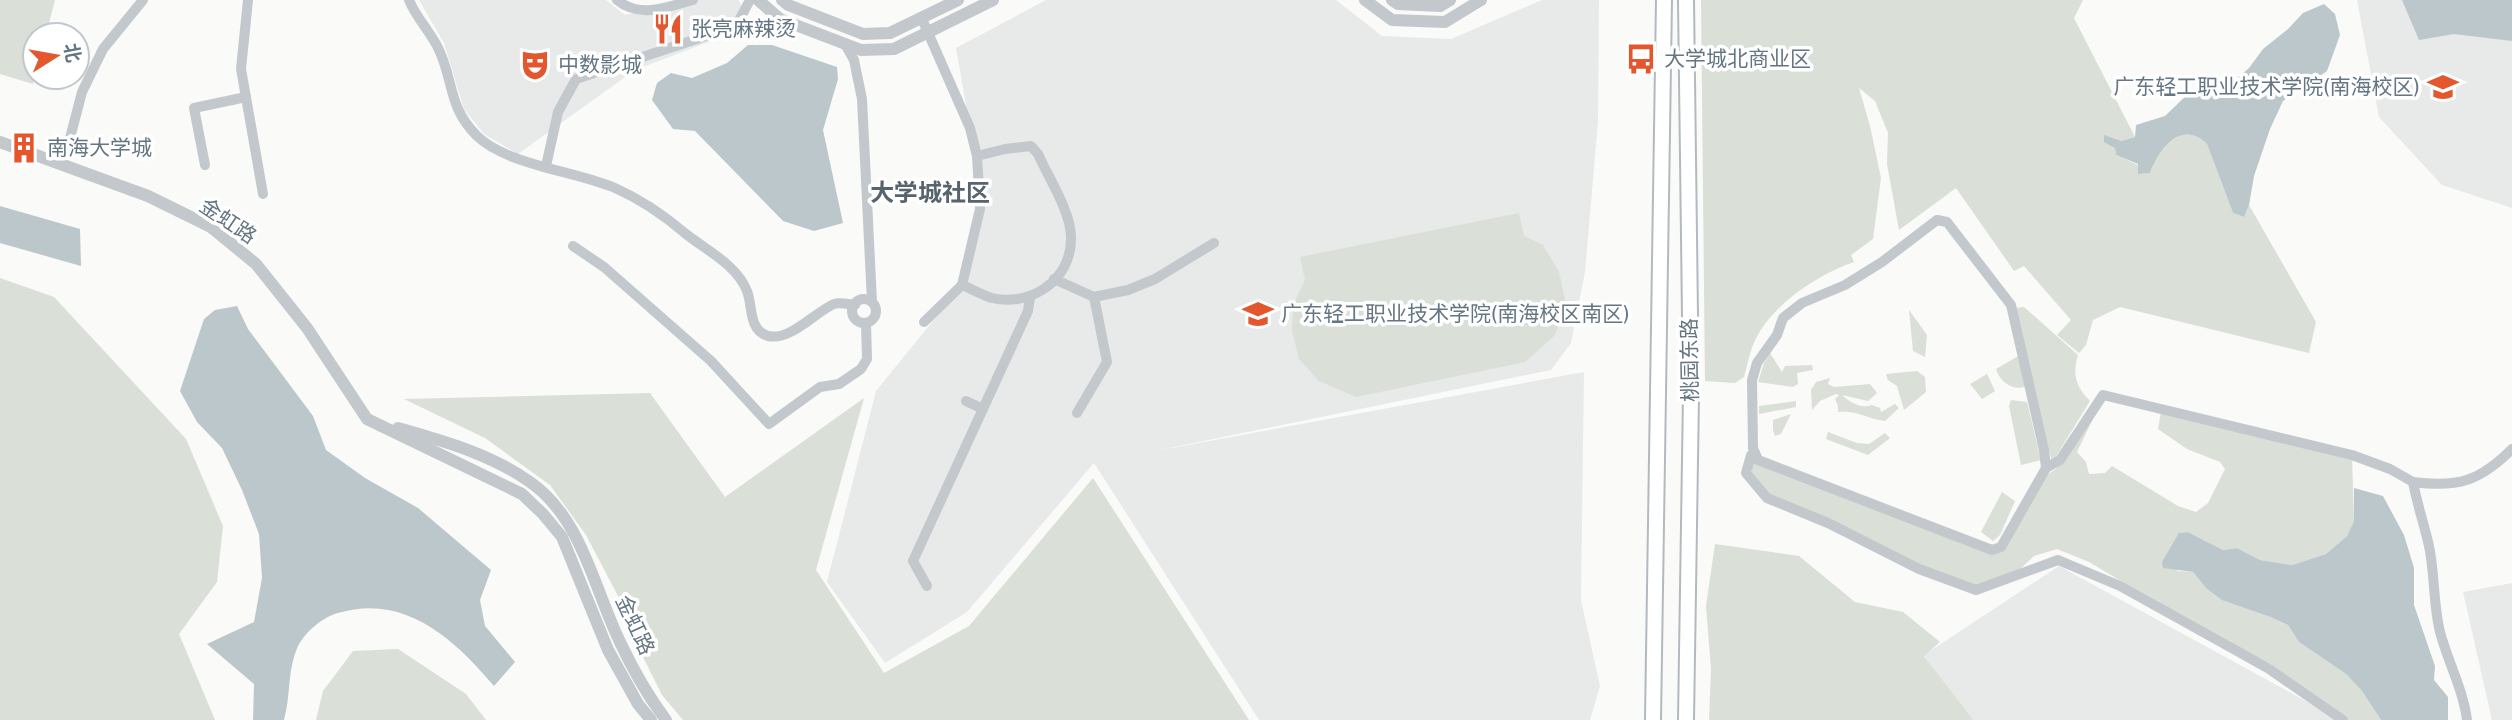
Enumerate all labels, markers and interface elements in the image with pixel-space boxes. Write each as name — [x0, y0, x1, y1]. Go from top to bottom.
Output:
restaurant icon: 张亮麻辣烫 — [651, 12, 685, 46]
place label: 张亮麻辣烫 — [691, 16, 796, 41]
north arrow — [21, 21, 91, 91]
text: 北 — [60, 41, 85, 64]
bus stop icon: 大学城北商业区 — [1624, 42, 1658, 76]
place label: 大学城北商业区 — [1664, 46, 1811, 71]
theatre icon: 中数影城 — [518, 48, 552, 82]
place label: 中数影城 — [558, 52, 642, 77]
school or university icon: 广东轻工职业技术学院(南海校区) — [2426, 70, 2460, 104]
place label: 广东轻工职业技术学院(南海校区) — [2113, 74, 2420, 99]
building icon: 南海大学城 — [7, 131, 41, 165]
place label: 南海大学城 — [47, 135, 152, 160]
district label: 大学城社区 — [870, 178, 990, 206]
street label: 金虹路 — [195, 193, 261, 249]
school or university icon: 广东轻工职业技术学院(南海校区南区) — [1241, 297, 1275, 331]
place label: 广东轻工职业技术学院(南海校区南区) — [1281, 301, 1630, 326]
street label: 桃园东路 — [1676, 318, 1703, 402]
street label: 金虹路 — [611, 591, 660, 659]

